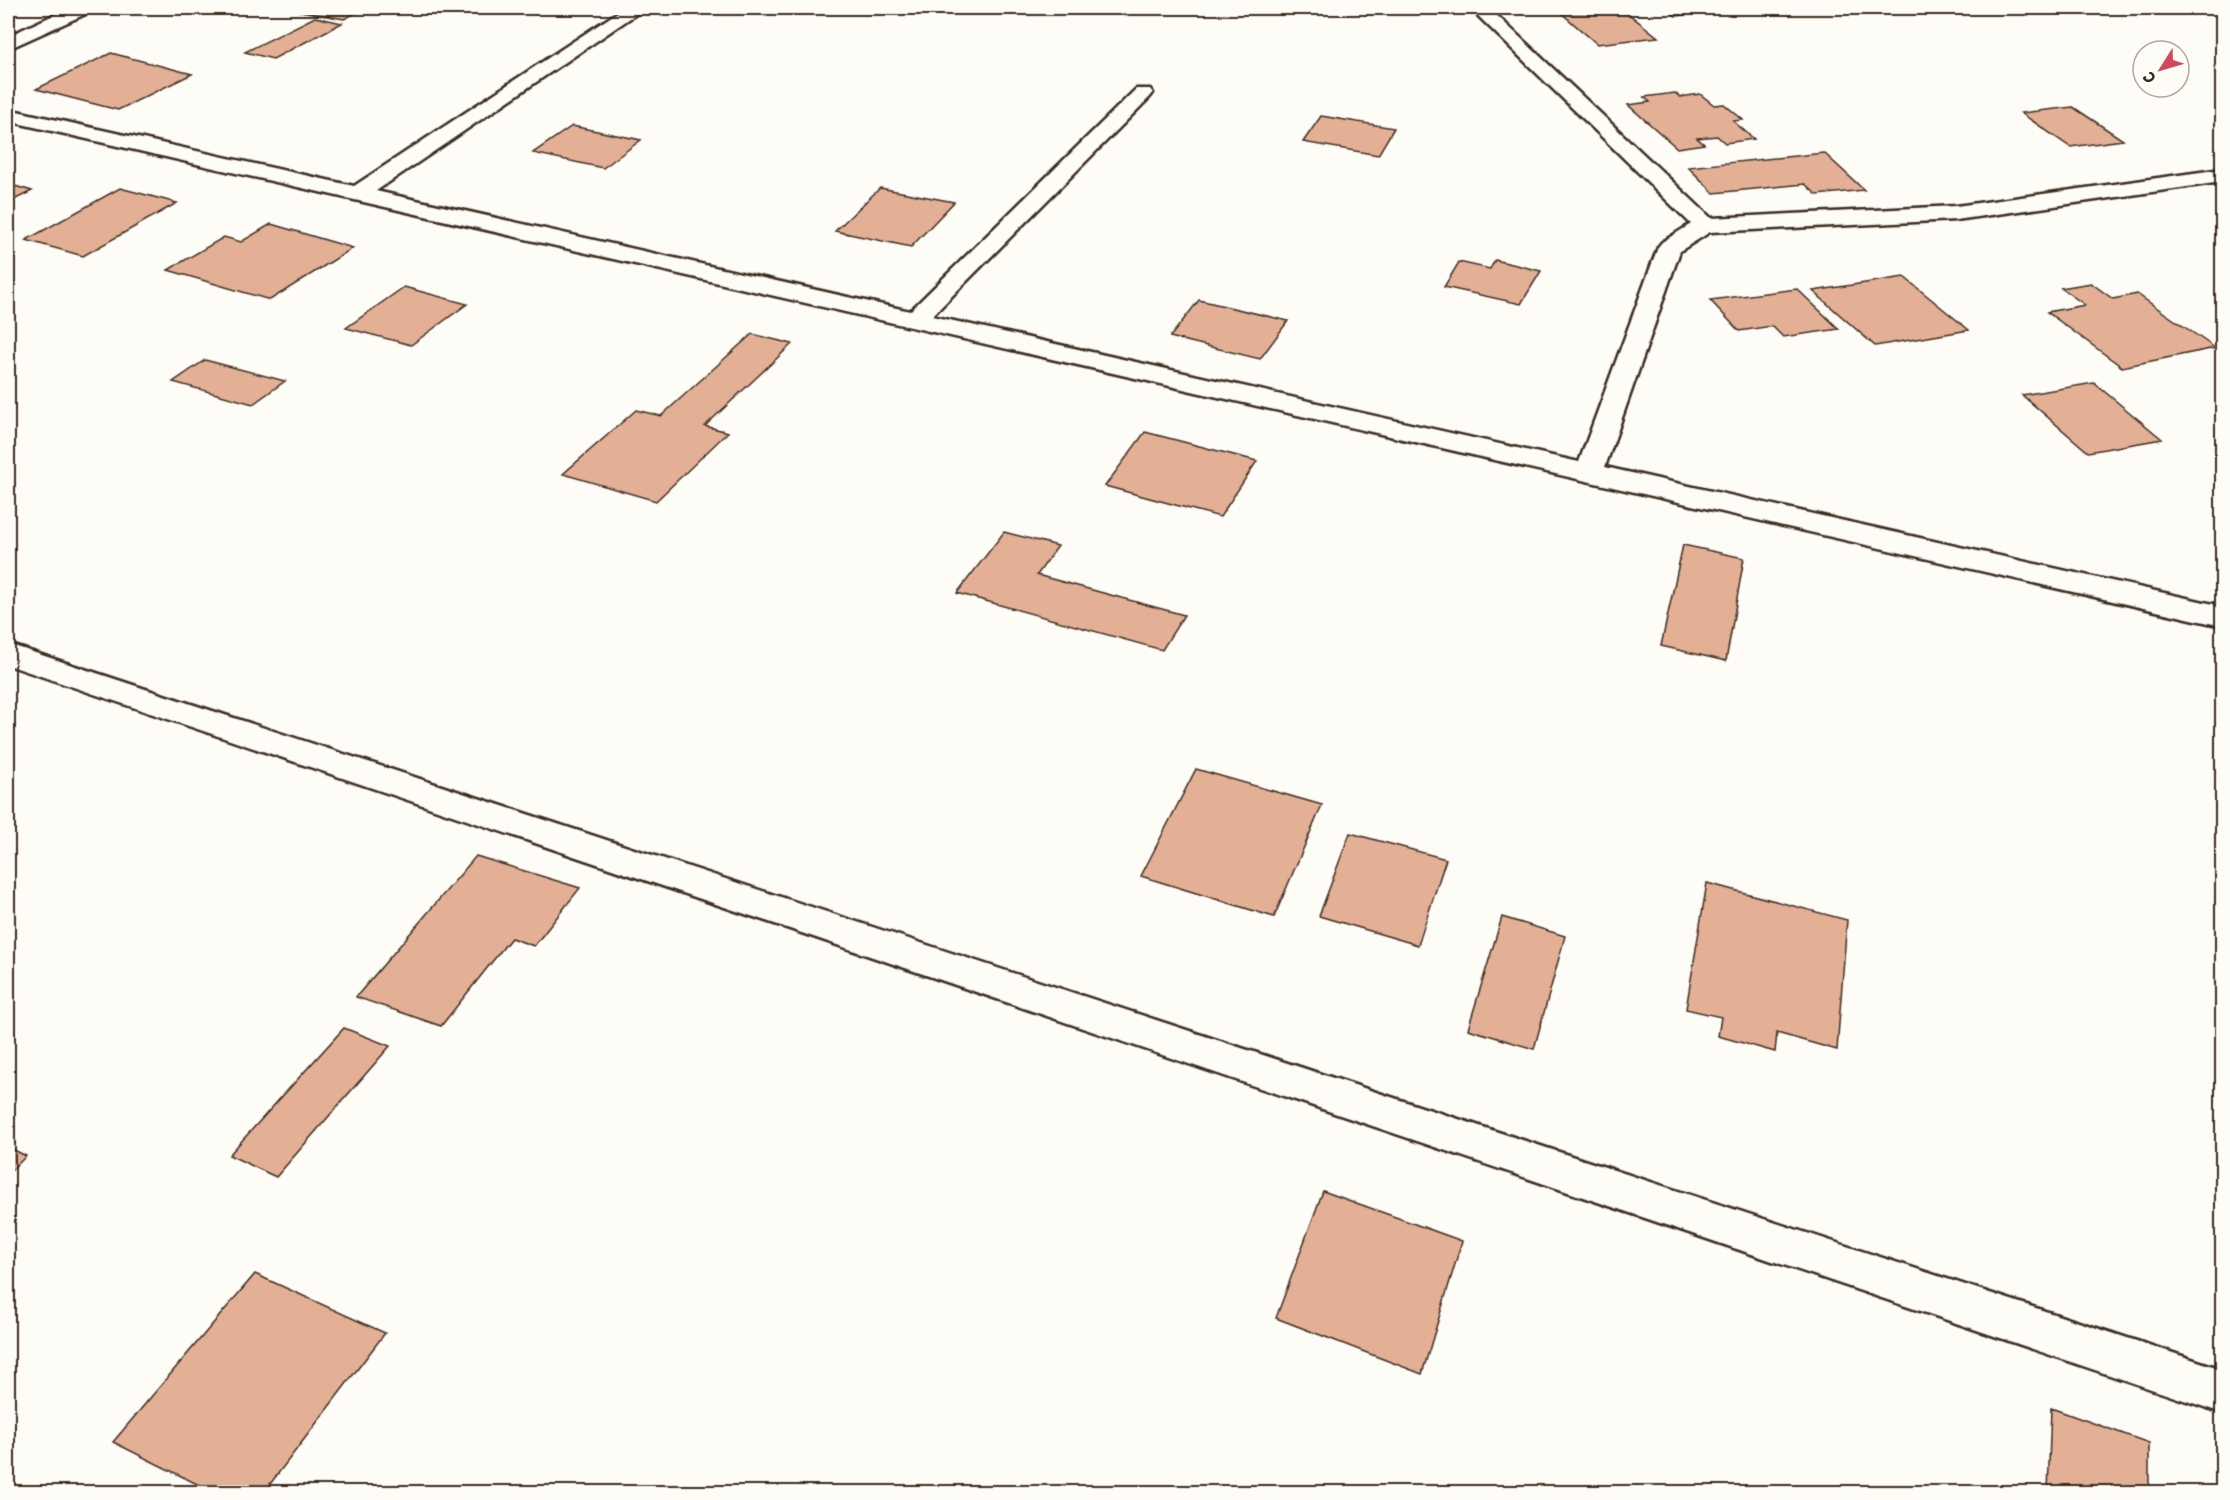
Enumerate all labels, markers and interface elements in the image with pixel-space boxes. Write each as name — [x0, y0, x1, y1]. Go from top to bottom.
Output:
north arrow — [2131, 39, 2191, 99]
text: С — [2138, 67, 2161, 88]

